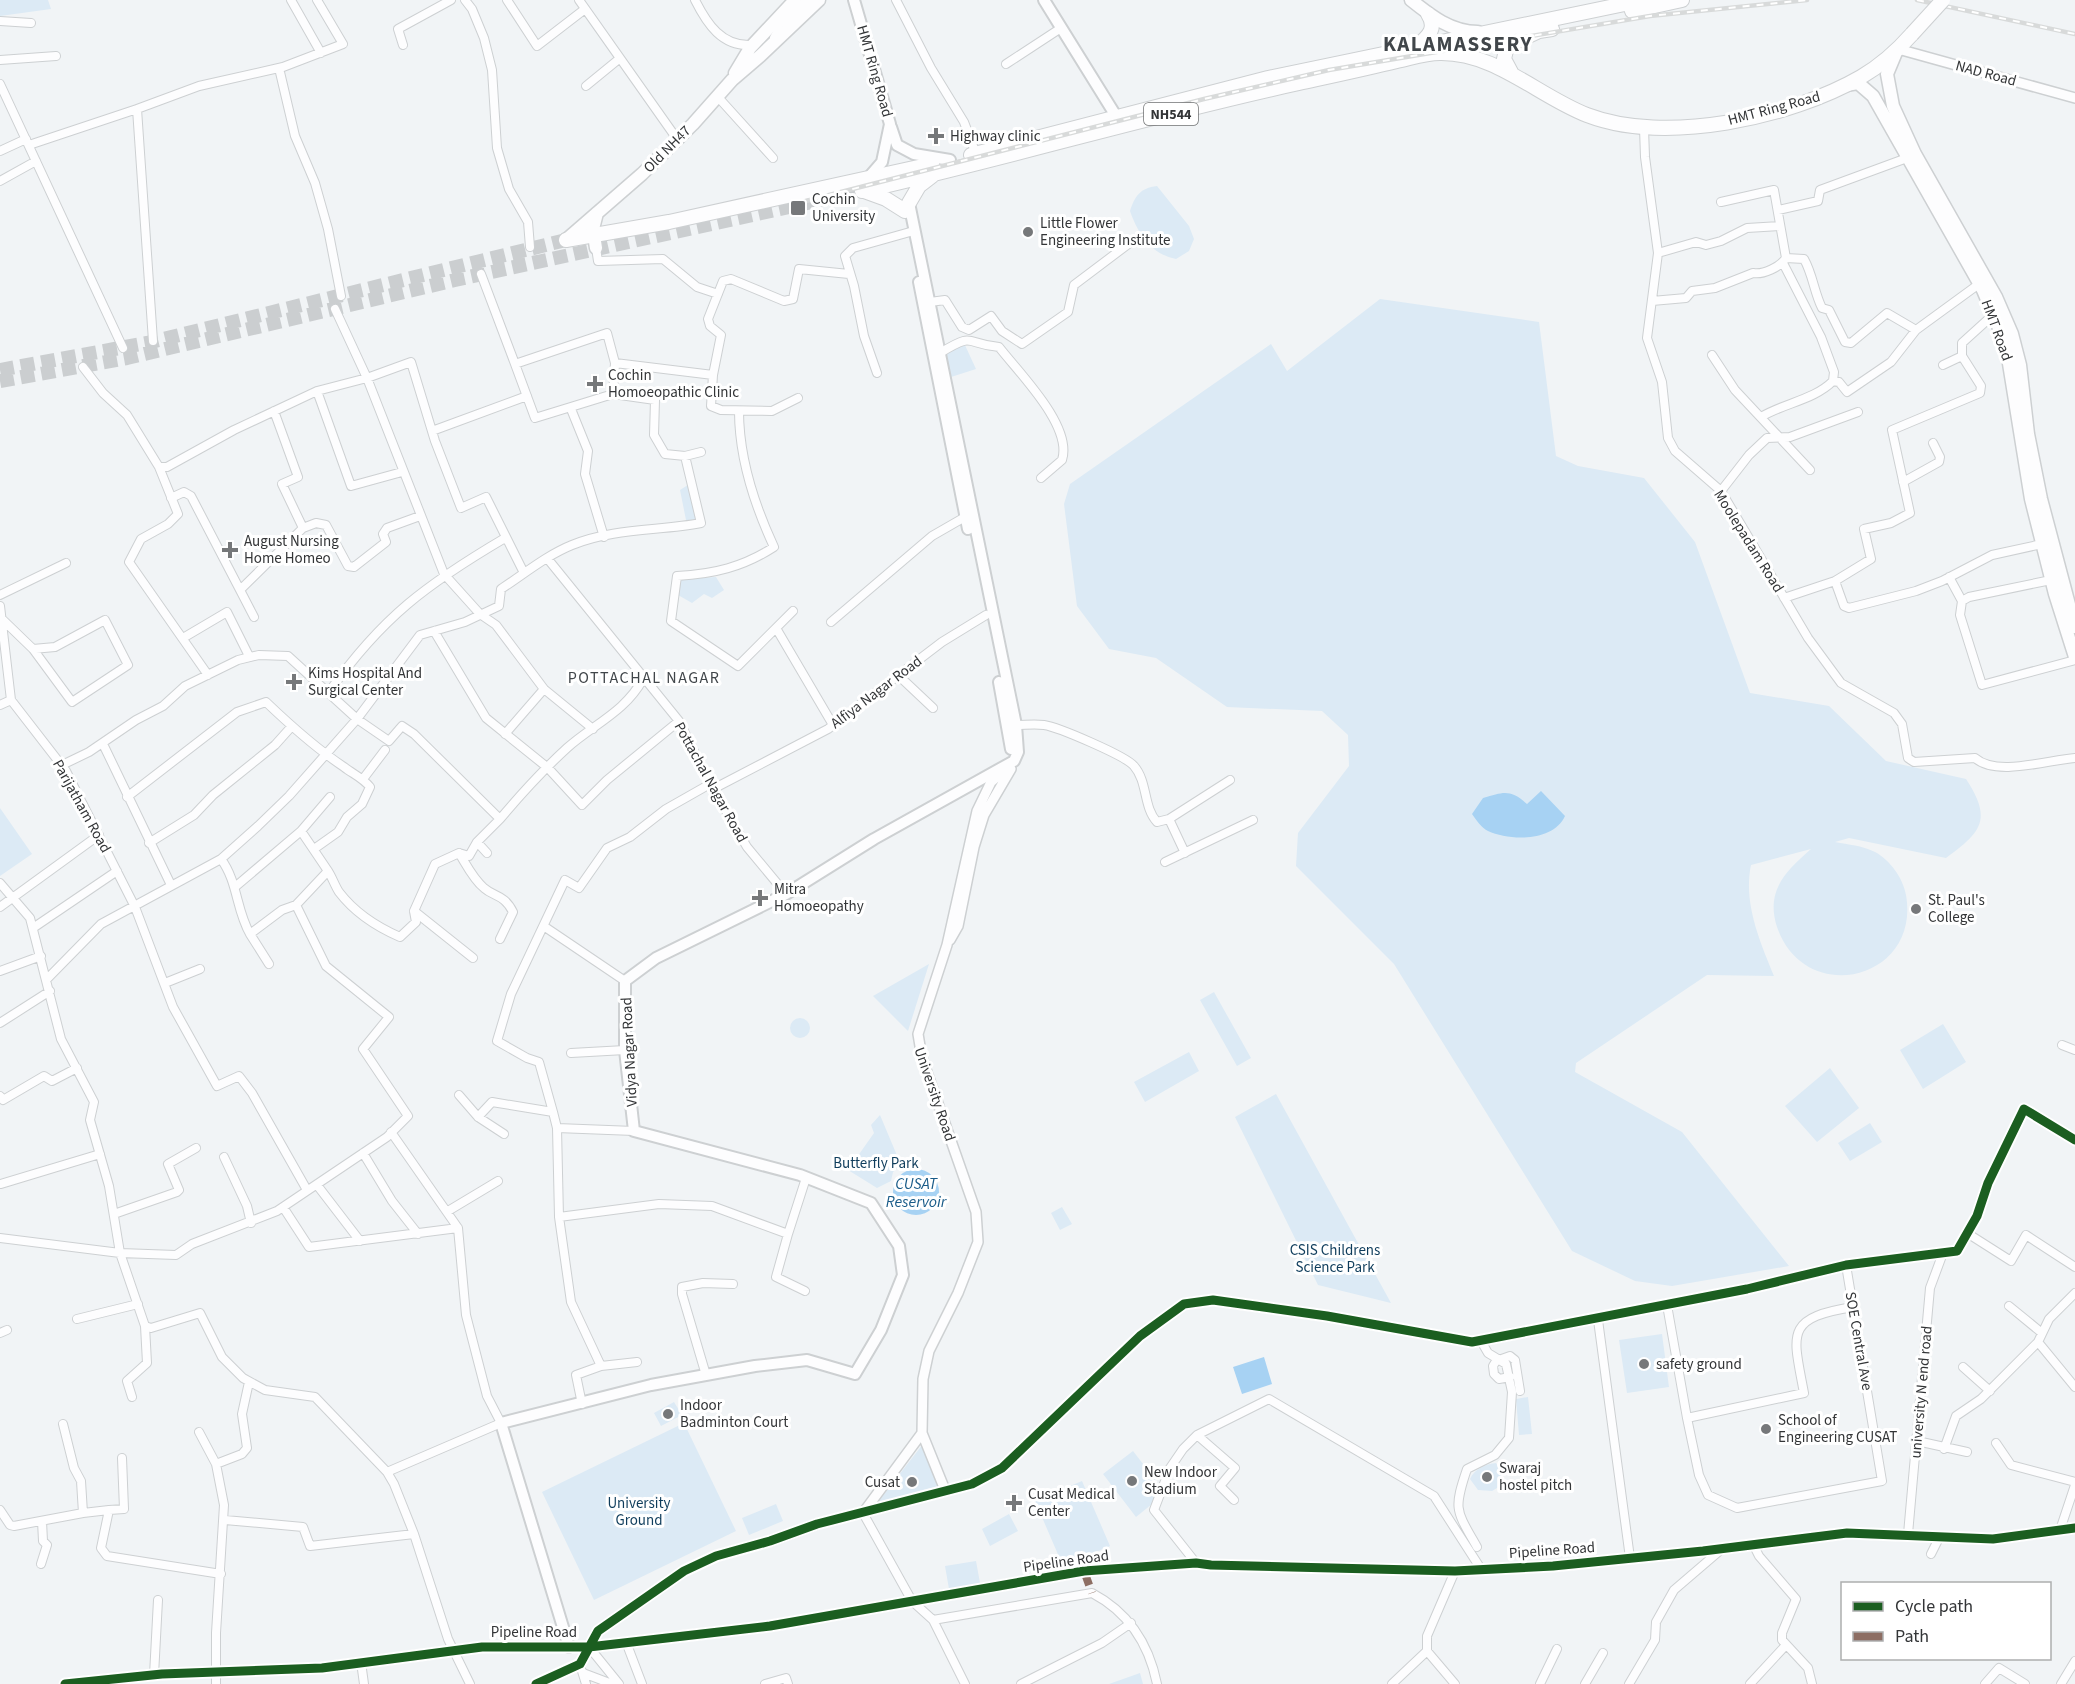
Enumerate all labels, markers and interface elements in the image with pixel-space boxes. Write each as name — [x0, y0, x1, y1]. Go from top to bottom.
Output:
street label: HMT Ring Road — [851, 23, 898, 120]
district label: KALAMASSERY — [1383, 29, 1533, 59]
street label: NAD Road — [1953, 55, 2019, 92]
street label: HMT Ring Road — [1726, 86, 1823, 131]
road number: NH544 — [1144, 103, 1198, 125]
street label: Old NH47 — [639, 121, 696, 178]
place label: Highway clinic — [950, 126, 1041, 147]
marker: Highway clinic — [927, 127, 945, 145]
place label: Cochin University — [812, 189, 875, 227]
marker: Cochin University — [789, 199, 807, 217]
place label: Little Flower Engineering Institute — [1040, 213, 1171, 251]
marker: Little Flower Engineering Institute — [1021, 225, 1035, 239]
street label: HMT Road — [1976, 297, 2017, 364]
place label: Cochin Homoeopathic Clinic — [608, 365, 739, 403]
marker: Cochin Homoeopathic Clinic — [586, 375, 604, 393]
street label: Moolepadam Road — [1709, 486, 1789, 597]
place label: August Nursing Home Homeo — [244, 531, 339, 569]
marker: August Nursing Home Homeo — [221, 541, 239, 559]
street label: Alfiya Nagar Road — [826, 651, 926, 734]
place label: Kims Hospital And Surgical Center — [308, 663, 422, 701]
district label: POTTACHAL NAGAR — [568, 667, 720, 689]
marker: Kims Hospital And Surgical Center — [285, 673, 303, 691]
street label: Pottachal Nagar Road — [669, 718, 752, 846]
street label: Parijatham Road — [47, 756, 116, 857]
place label: Mitra Homoeopathy — [774, 879, 864, 917]
marker: Mitra Homoeopathy — [751, 889, 769, 907]
place label: St. Paul's College — [1928, 890, 1985, 928]
marker: St. Paul's College — [1909, 902, 1923, 916]
street label: Vidya Nagar Road — [616, 997, 643, 1107]
street label: University Road — [909, 1044, 960, 1144]
park label: Butterfly Park — [833, 1153, 919, 1174]
water label: CUSAT Reservoir — [886, 1173, 948, 1213]
park label: CSIS Childrens Science Park — [1290, 1240, 1380, 1278]
street label: SOE Central Ave — [1839, 1290, 1878, 1392]
street label: university N end road — [1905, 1325, 1938, 1459]
place label: safety ground — [1656, 1354, 1742, 1375]
marker: safety ground — [1637, 1357, 1651, 1371]
place label: Indoor Badminton Court — [680, 1395, 788, 1433]
marker: Indoor Badminton Court — [661, 1407, 675, 1421]
place label: School of Engineering CUSAT — [1778, 1410, 1897, 1448]
marker: School of Engineering CUSAT — [1759, 1422, 1773, 1436]
place label: Swaraj hostel pitch — [1499, 1458, 1572, 1496]
place label: New Indoor Stadium — [1144, 1462, 1218, 1500]
marker: Swaraj hostel pitch — [1480, 1470, 1494, 1484]
place label: Cusat — [865, 1472, 900, 1493]
marker: New Indoor Stadium — [1125, 1474, 1139, 1488]
marker: Cusat — [905, 1475, 919, 1489]
place label: Cusat Medical Center — [1028, 1484, 1115, 1522]
park label: University Ground — [607, 1493, 671, 1531]
marker: Cusat Medical Center — [1005, 1494, 1023, 1512]
street label: Pipeline Road — [1508, 1537, 1596, 1564]
street label: Pipeline Road — [1022, 1545, 1110, 1578]
legend — [1841, 1582, 2051, 1660]
text: Cycle path — [1895, 1594, 1973, 1619]
street label: Pipeline Road — [491, 1622, 577, 1643]
text: Path — [1895, 1624, 1929, 1649]

